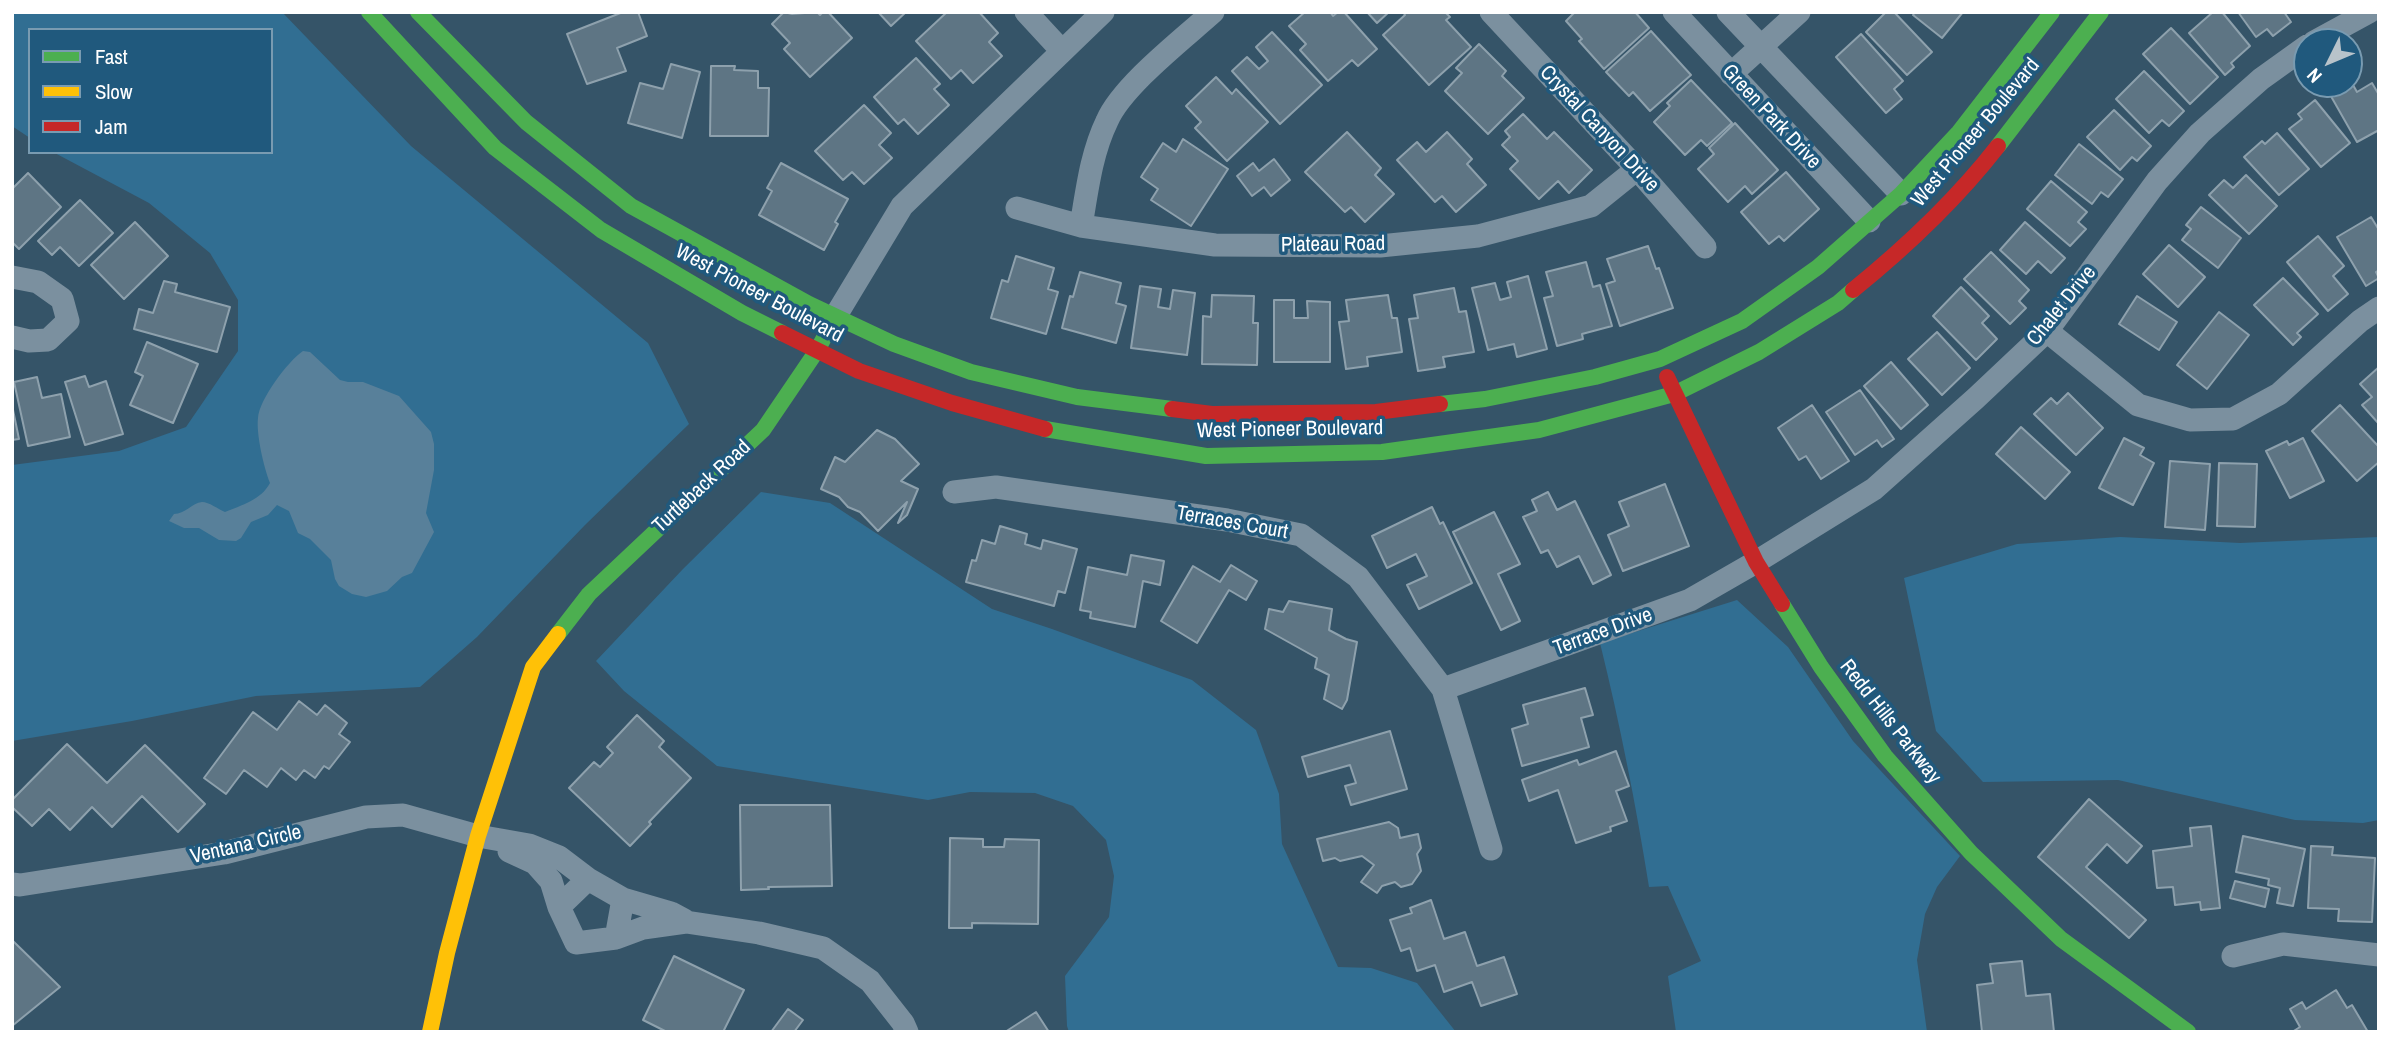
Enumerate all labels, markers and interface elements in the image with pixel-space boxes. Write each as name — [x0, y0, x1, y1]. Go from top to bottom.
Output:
legend — [28, 28, 273, 154]
north arrow — [2293, 28, 2363, 98]
text: Fast — [95, 42, 128, 71]
street label: West Pioneer Boulevard — [1906, 54, 2046, 212]
street label: Green Park Drive — [1716, 59, 1826, 175]
street label: Crystal Canyon Drive — [1534, 61, 1664, 197]
text: N — [2301, 63, 2327, 89]
text: Slow — [95, 77, 132, 106]
text: Jam — [95, 112, 128, 141]
street label: Plateau Road — [1281, 231, 1385, 259]
street label: West Pioneer Boulevard — [671, 239, 847, 349]
street label: Chalet Drive — [2022, 261, 2102, 351]
street label: West Pioneer Boulevard — [1197, 416, 1383, 444]
street label: Turtleback Road — [648, 435, 756, 539]
street label: Terraces Court — [1174, 501, 1290, 545]
street label: Terrace Drive — [1550, 602, 1656, 662]
street label: Redd Hills Parkway — [1834, 655, 1946, 789]
street label: Ventana Circle — [188, 820, 304, 870]

